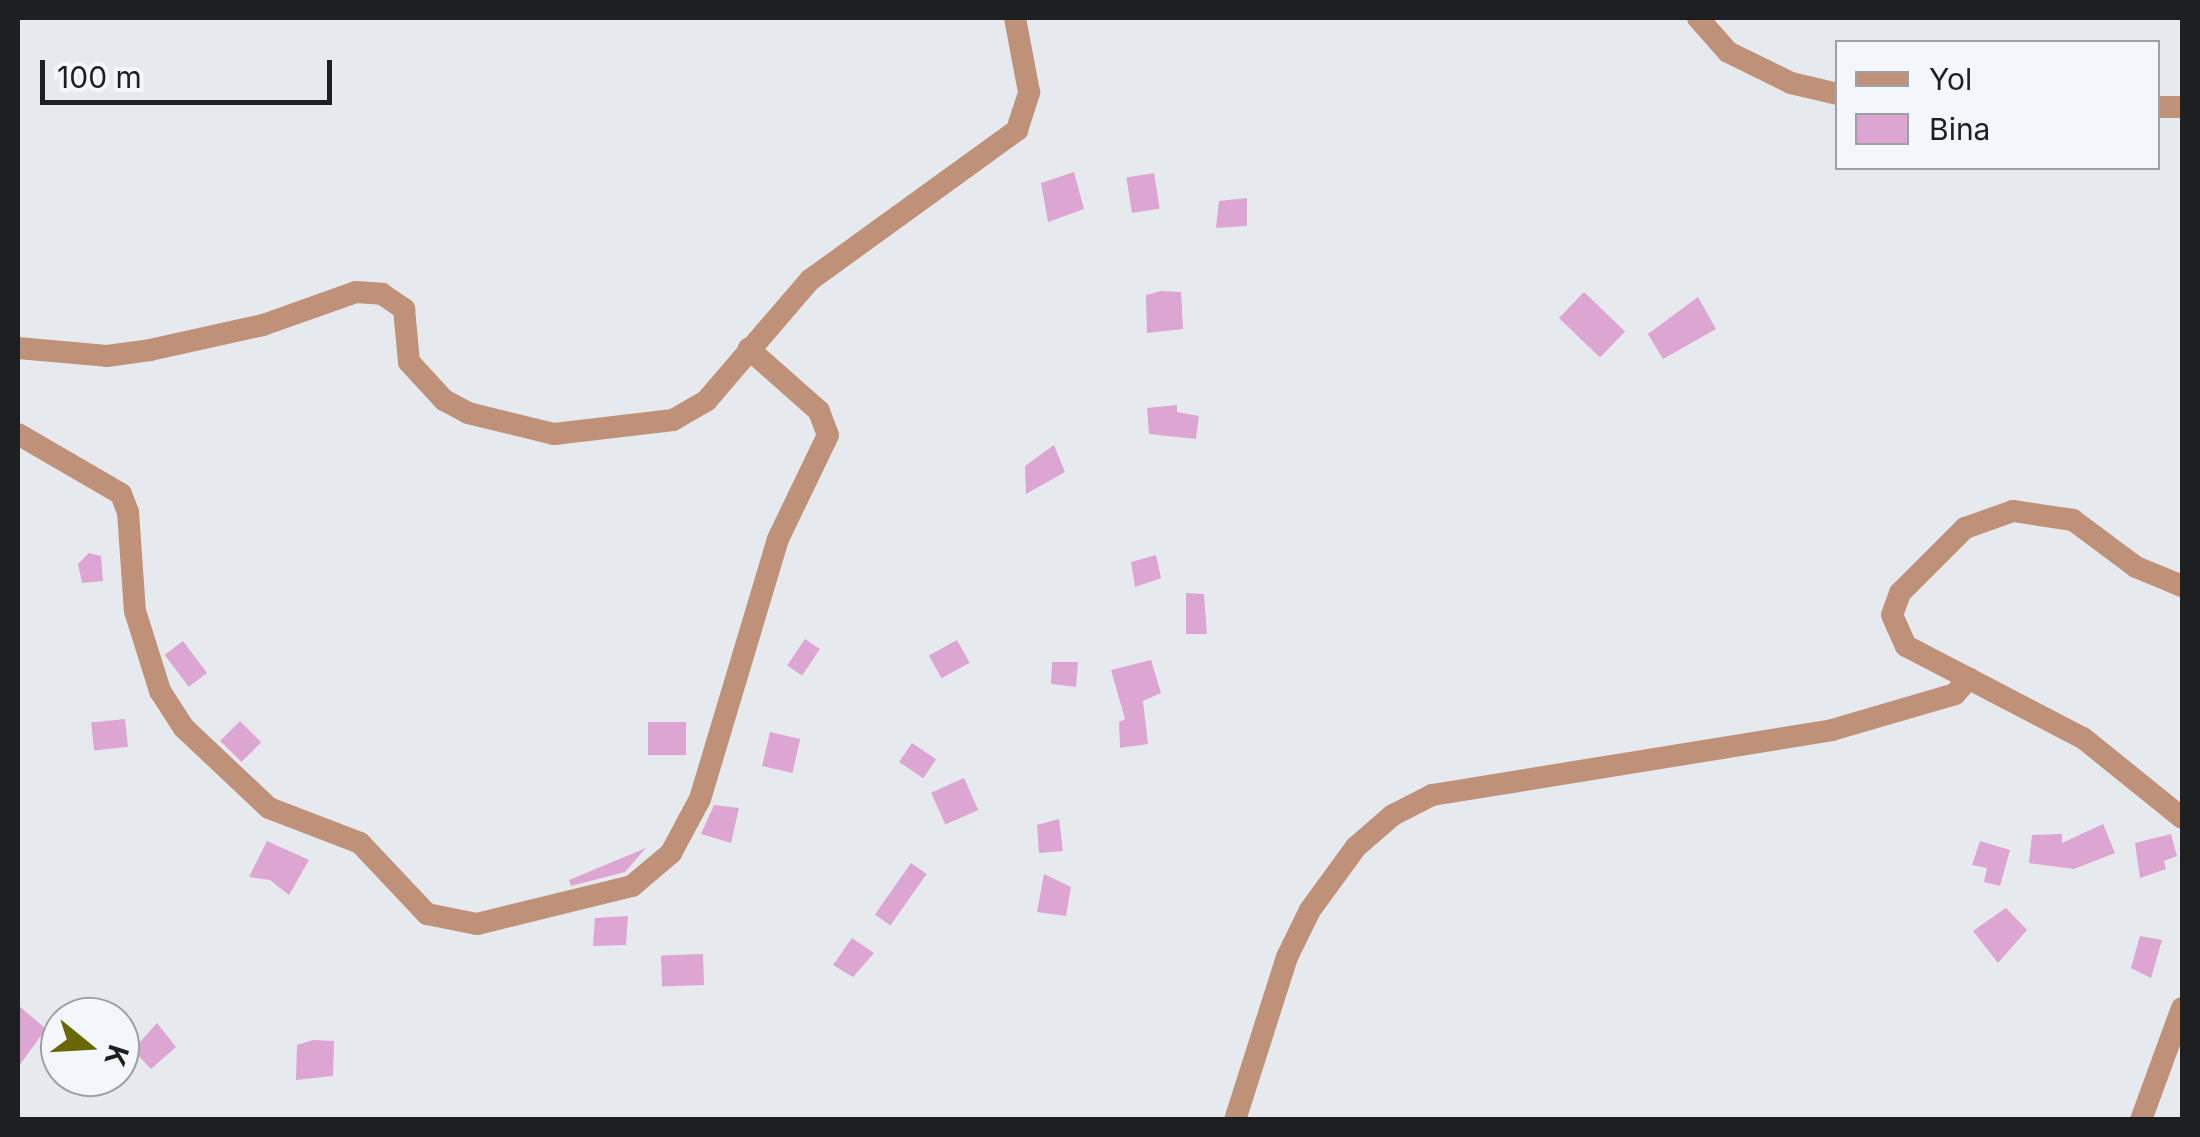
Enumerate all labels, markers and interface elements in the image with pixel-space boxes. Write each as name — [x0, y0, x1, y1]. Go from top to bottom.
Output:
scale bar — [45, 40, 338, 102]
legend — [1835, 40, 2160, 170]
text: 100 m — [57, 59, 142, 95]
text: Yol — [1929, 61, 1972, 97]
text: Bina — [1929, 111, 1990, 147]
north arrow — [40, 997, 140, 1097]
text: K — [97, 1041, 136, 1070]

